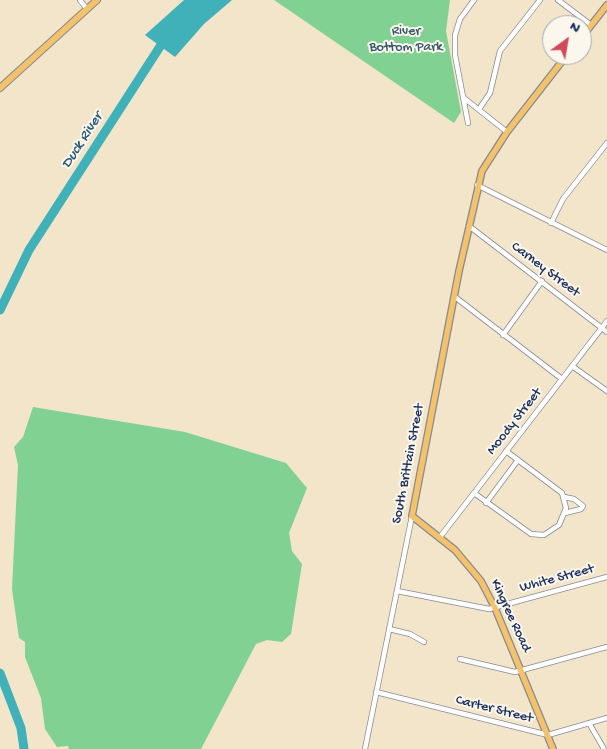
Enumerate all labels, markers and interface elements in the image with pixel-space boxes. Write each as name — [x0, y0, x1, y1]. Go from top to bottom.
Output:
north arrow — [542, 15, 592, 65]
text: N — [566, 18, 583, 37]
park label: River Bottom Park — [369, 24, 443, 56]
water label: Duck River — [58, 110, 108, 172]
street label: Carney Street — [507, 239, 583, 301]
street label: Moody Street — [484, 385, 546, 459]
street label: South Brittain Street — [389, 403, 429, 525]
street label: White Street — [518, 561, 596, 597]
street label: Kingree Road — [486, 577, 534, 655]
street label: Carter Street — [454, 692, 534, 728]

